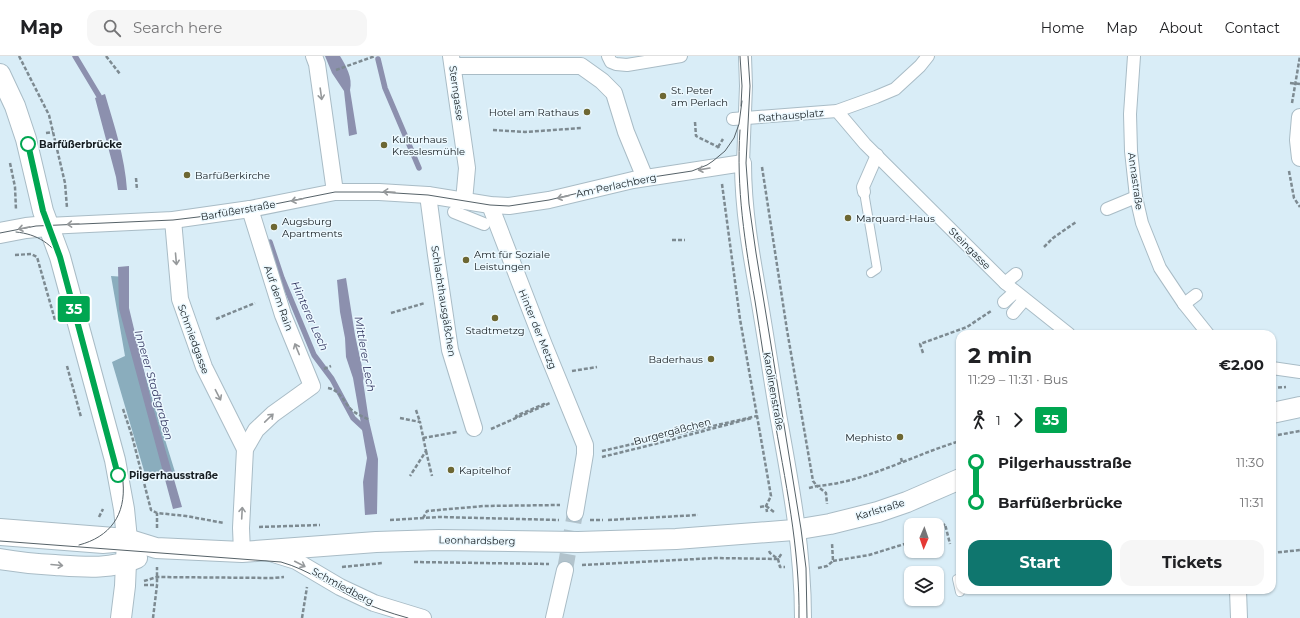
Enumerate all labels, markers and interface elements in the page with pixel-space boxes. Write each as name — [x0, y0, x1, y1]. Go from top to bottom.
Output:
search box — [87, 10, 367, 46]
text: Map — [20, 16, 63, 39]
icon: search — [101, 17, 123, 39]
text: Search here — [133, 18, 222, 37]
text: Home — [1041, 19, 1084, 37]
text: Map — [1106, 19, 1137, 37]
text: About — [1159, 19, 1203, 37]
text: Contact — [1225, 19, 1280, 37]
street label: Sterngasse — [446, 65, 467, 121]
place label: St. Peter am Perlach — [671, 84, 728, 109]
one-way arrow — [317, 87, 325, 100]
marker: St. Peter am Perlach — [658, 91, 668, 101]
place label: Hotel am Rathaus — [489, 106, 579, 119]
street label: Rathausplatz — [758, 106, 824, 125]
marker: Hotel am Rathaus — [582, 107, 592, 117]
place label: Kulturhaus Kresslesmühle — [392, 133, 465, 158]
marker: Barfüßerbrücke — [20, 136, 36, 152]
place label: Barfüßerbrücke — [39, 138, 122, 151]
marker: Kulturhaus Kresslesmühle — [379, 140, 389, 150]
street label: Annastraße — [1125, 152, 1146, 211]
one-way arrow — [698, 165, 711, 173]
place label: Barfüßerkirche — [195, 169, 270, 182]
marker: Barfüßerkirche — [182, 170, 192, 180]
street label: Am Perlachberg — [575, 171, 658, 200]
one-way arrow — [383, 189, 396, 196]
one-way arrow — [557, 194, 570, 201]
one-way arrow — [291, 196, 304, 204]
street label: Barfüßerstraße — [200, 198, 276, 223]
place label: Marquard-Haus — [856, 212, 935, 225]
marker: Marquard-Haus — [843, 213, 853, 223]
place label: Augsburg Apartments — [282, 215, 343, 240]
one-way arrow — [67, 221, 80, 228]
marker: Augsburg Apartments — [269, 222, 279, 232]
one-way arrow — [17, 225, 30, 233]
street label: Steingasse — [946, 225, 993, 272]
street label: Schlachthausgäßchen — [428, 245, 459, 358]
place label: Amt für Soziale Leistungen — [474, 248, 550, 273]
one-way arrow — [173, 252, 180, 265]
marker: Amt für Soziale Leistungen — [461, 255, 471, 265]
street label: Auf dem Rain — [261, 264, 296, 333]
water label: Hinterer Lech — [288, 279, 332, 353]
street label: Hinter der Metzg — [516, 287, 560, 371]
line badge: 35 — [56, 296, 92, 322]
text: 35 — [66, 300, 82, 318]
street label: Schmiedgasse — [175, 303, 212, 376]
marker: Stadtmetzg — [490, 313, 500, 323]
water label: Mittlerer Lech — [351, 315, 379, 393]
place label: Stadtmetzg — [465, 324, 525, 337]
water label: Innerer Stadtgraben — [132, 328, 176, 442]
text: 2 min — [968, 342, 1032, 369]
one-way arrow — [293, 344, 301, 356]
street label: Karolinenstraße — [760, 351, 787, 431]
place label: Baderhaus — [649, 353, 703, 366]
marker: Baderhaus — [706, 354, 716, 364]
text: €2.00 — [1219, 355, 1264, 374]
text: 11:29 – 11:31 · Bus — [968, 371, 1068, 387]
one-way arrow — [215, 389, 222, 401]
icon: walk — [968, 409, 990, 431]
icon: forward — [1007, 409, 1029, 431]
text: 35 — [1043, 411, 1059, 429]
text: 1 — [996, 412, 1001, 428]
one-way arrow — [264, 413, 274, 423]
street label: Burgergäßchen — [632, 415, 712, 448]
place label: Mephisto — [845, 431, 892, 444]
marker: Mephisto — [895, 432, 905, 442]
text: Pilgerhausstraße — [998, 453, 1132, 472]
text: 11:30 — [1236, 454, 1264, 470]
place label: Kapitelhof — [459, 464, 511, 477]
marker: Kapitelhof — [446, 465, 456, 475]
marker: Pilgerhausstraße — [110, 467, 126, 483]
place label: Pilgerhausstraße — [129, 469, 218, 482]
text: Barfüßerbrücke — [998, 493, 1122, 512]
text: 11:31 — [1240, 494, 1264, 510]
street label: Karlstraße — [854, 496, 906, 523]
one-way arrow — [238, 507, 246, 520]
north arrow — [904, 518, 944, 558]
map controls — [904, 518, 944, 606]
street label: Leonhardsberg — [439, 533, 515, 548]
button: Start — [968, 540, 1112, 586]
button: Tickets — [1120, 540, 1264, 586]
one-way arrow — [294, 561, 306, 568]
one-way arrow — [50, 562, 63, 569]
street label: Schmiedberg — [310, 565, 376, 608]
button: layers — [904, 566, 944, 606]

